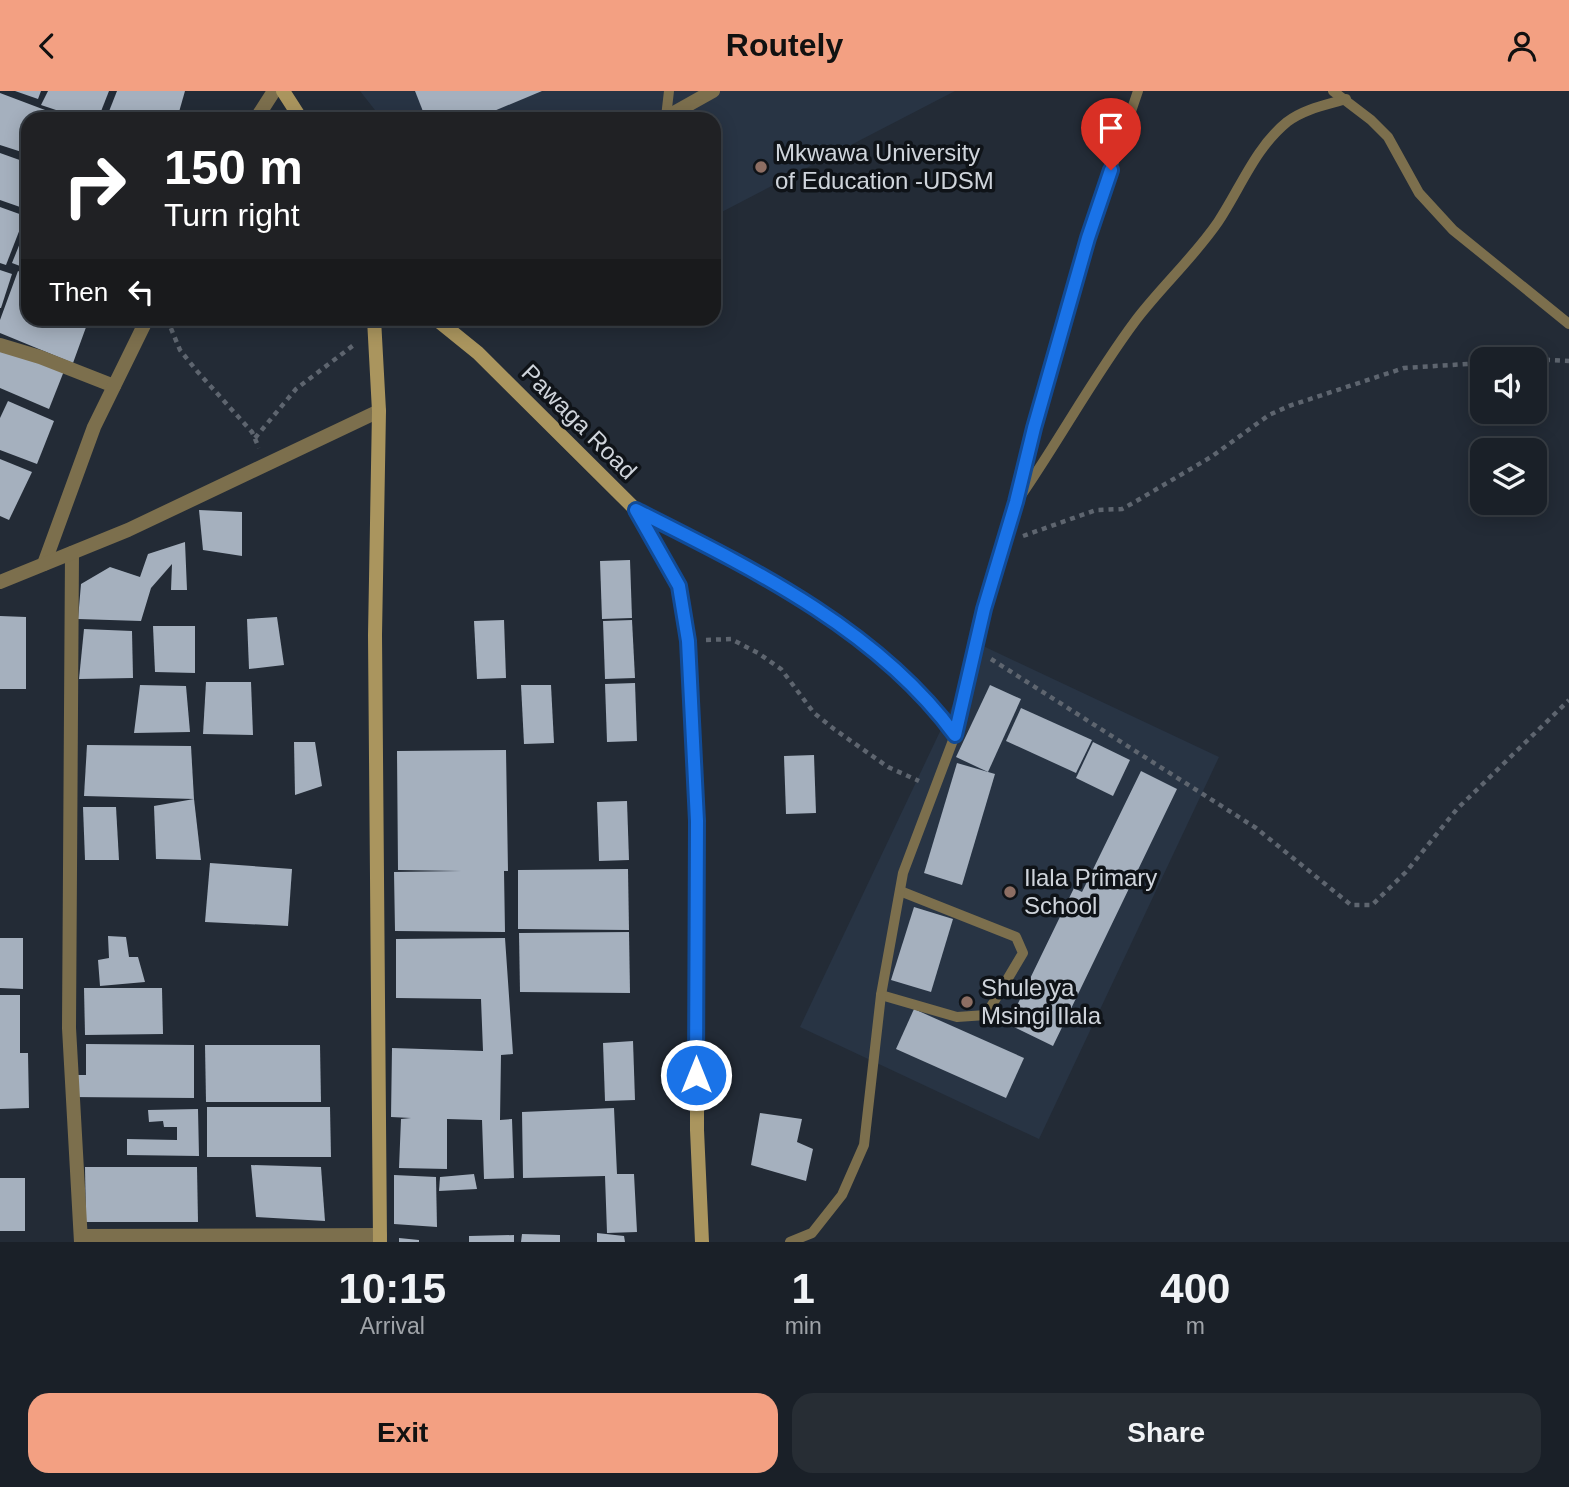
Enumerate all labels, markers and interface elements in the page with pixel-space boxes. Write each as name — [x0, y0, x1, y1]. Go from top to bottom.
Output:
icon: back — [28, 27, 66, 65]
text: Routely — [726, 27, 843, 63]
icon: person — [1503, 27, 1541, 65]
pin — [1081, 98, 1141, 170]
icon: arrive — [1092, 109, 1130, 147]
place label: Mkwawa University of Education -UDSM — [775, 139, 994, 194]
icon: right — [49, 140, 140, 231]
text: 150 m — [164, 140, 303, 194]
marker: Mkwawa University of Education -UDSM — [753, 159, 769, 175]
text: Turn right — [164, 197, 300, 233]
icon: left — [122, 273, 160, 311]
text: Then — [49, 277, 108, 307]
map controls — [1470, 347, 1547, 515]
button: sound — [1470, 347, 1547, 424]
street label: Pawaga Road — [516, 359, 642, 485]
button: layers — [1470, 438, 1547, 515]
place label: Ilala Primary School — [1024, 864, 1157, 919]
marker: Ilala Primary School — [1002, 884, 1018, 900]
place label: Shule ya Msingi Ilala — [981, 974, 1102, 1029]
marker: Shule ya Msingi Ilala — [959, 994, 975, 1010]
position arrow — [659, 1038, 733, 1112]
text: 10:15 — [339, 1265, 446, 1312]
text: 1 — [791, 1265, 815, 1312]
text: 400 — [1160, 1265, 1230, 1312]
text: Arrival — [360, 1313, 425, 1339]
text: min — [785, 1313, 822, 1339]
text: m — [1186, 1313, 1205, 1339]
button: Exit — [28, 1393, 778, 1473]
button: Share — [792, 1393, 1541, 1473]

